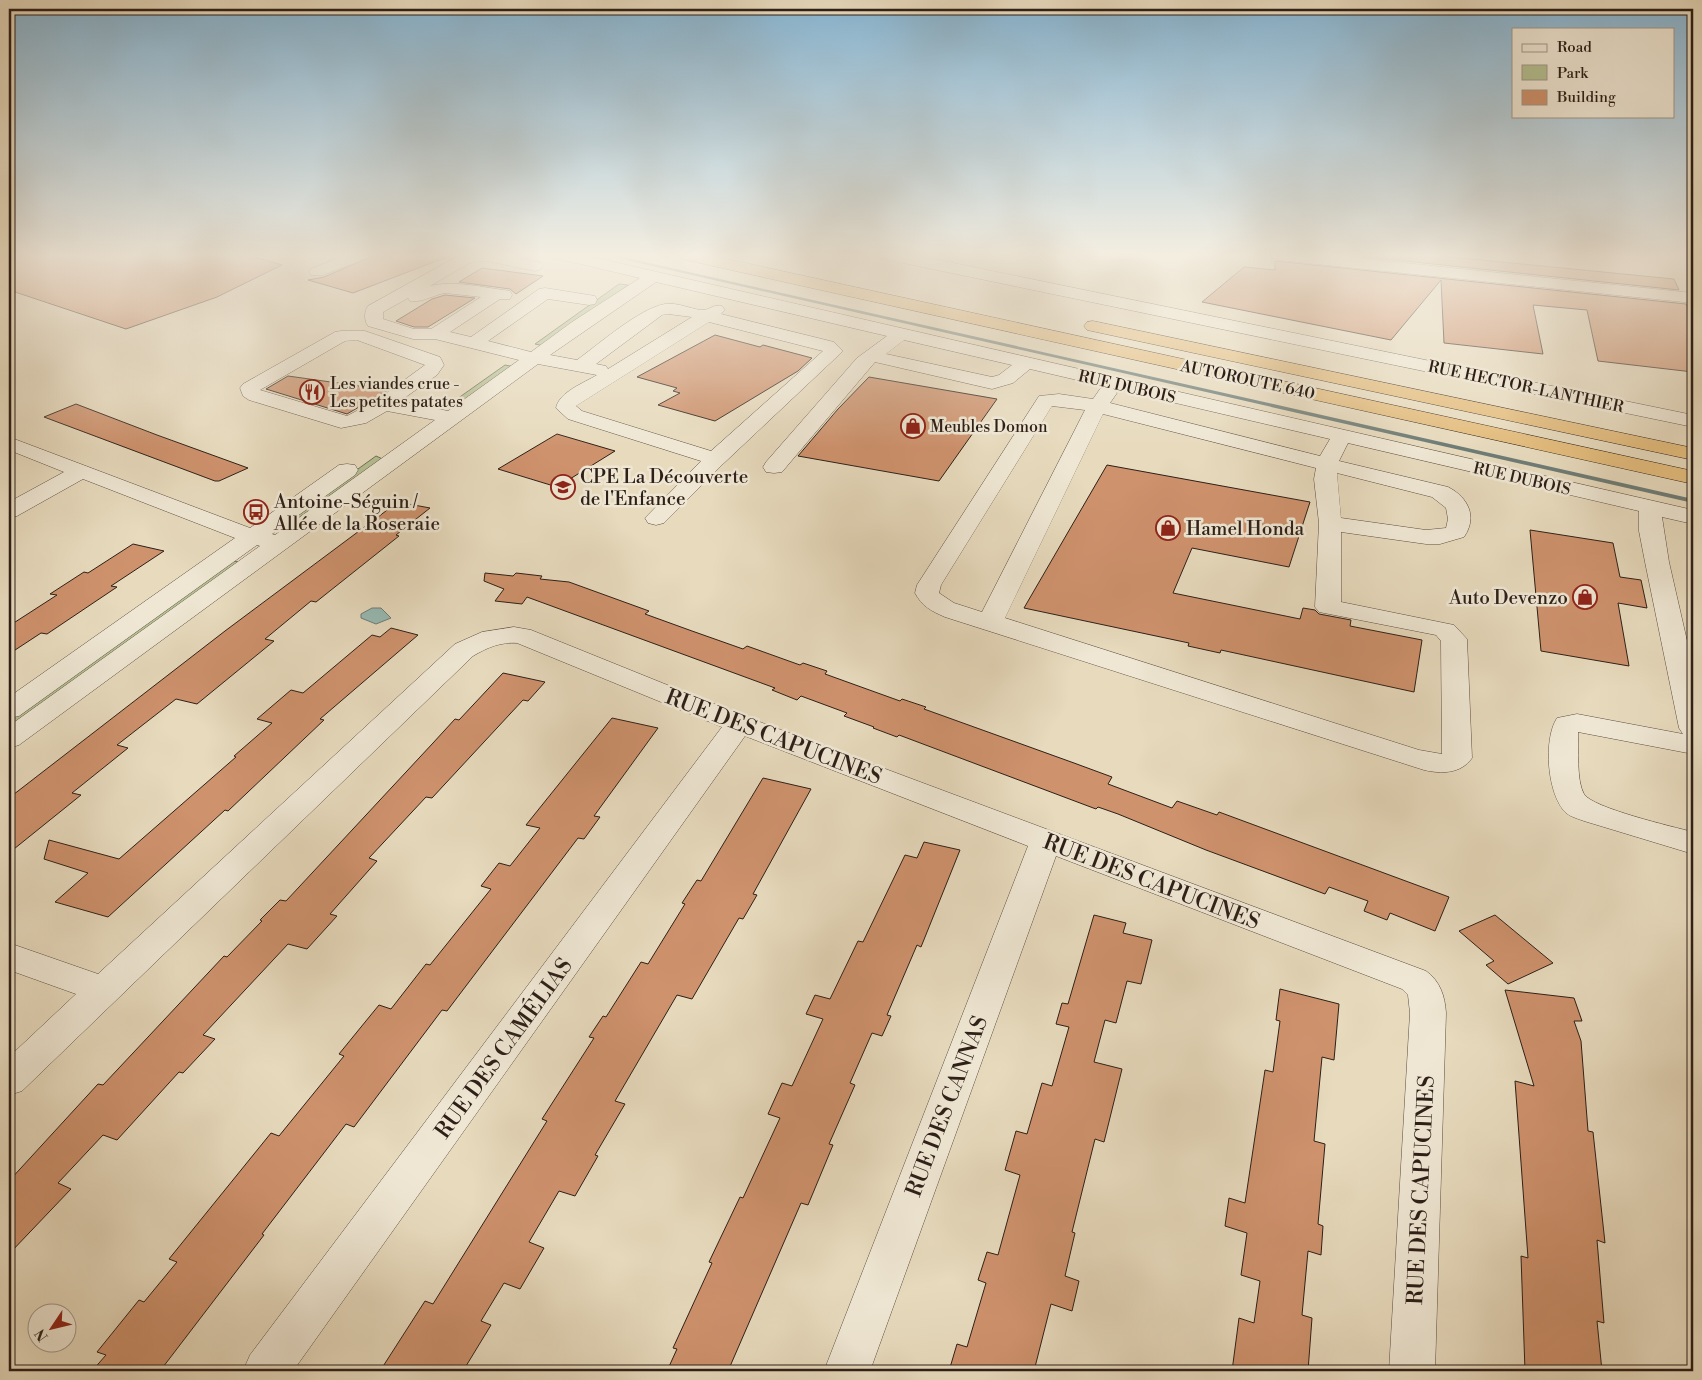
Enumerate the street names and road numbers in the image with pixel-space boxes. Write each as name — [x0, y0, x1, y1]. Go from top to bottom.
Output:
street label: AUTOROUTE 640 — [1178, 356, 1317, 404]
street label: RUE HECTOR-LANTHIER — [1426, 356, 1626, 418]
street label: RUE DUBOIS — [1076, 366, 1177, 408]
street label: RUE DUBOIS — [1471, 458, 1572, 500]
street label: RUE DES CAPUCINES — [661, 684, 886, 791]
street label: RUE DES CAPUCINES — [1039, 829, 1264, 936]
street label: RUE DES CAMÉLIAS — [429, 953, 579, 1144]
street label: RUE DES CANNAS — [900, 1012, 994, 1201]
street label: RUE DES CAPUCINES — [1402, 1075, 1441, 1306]

